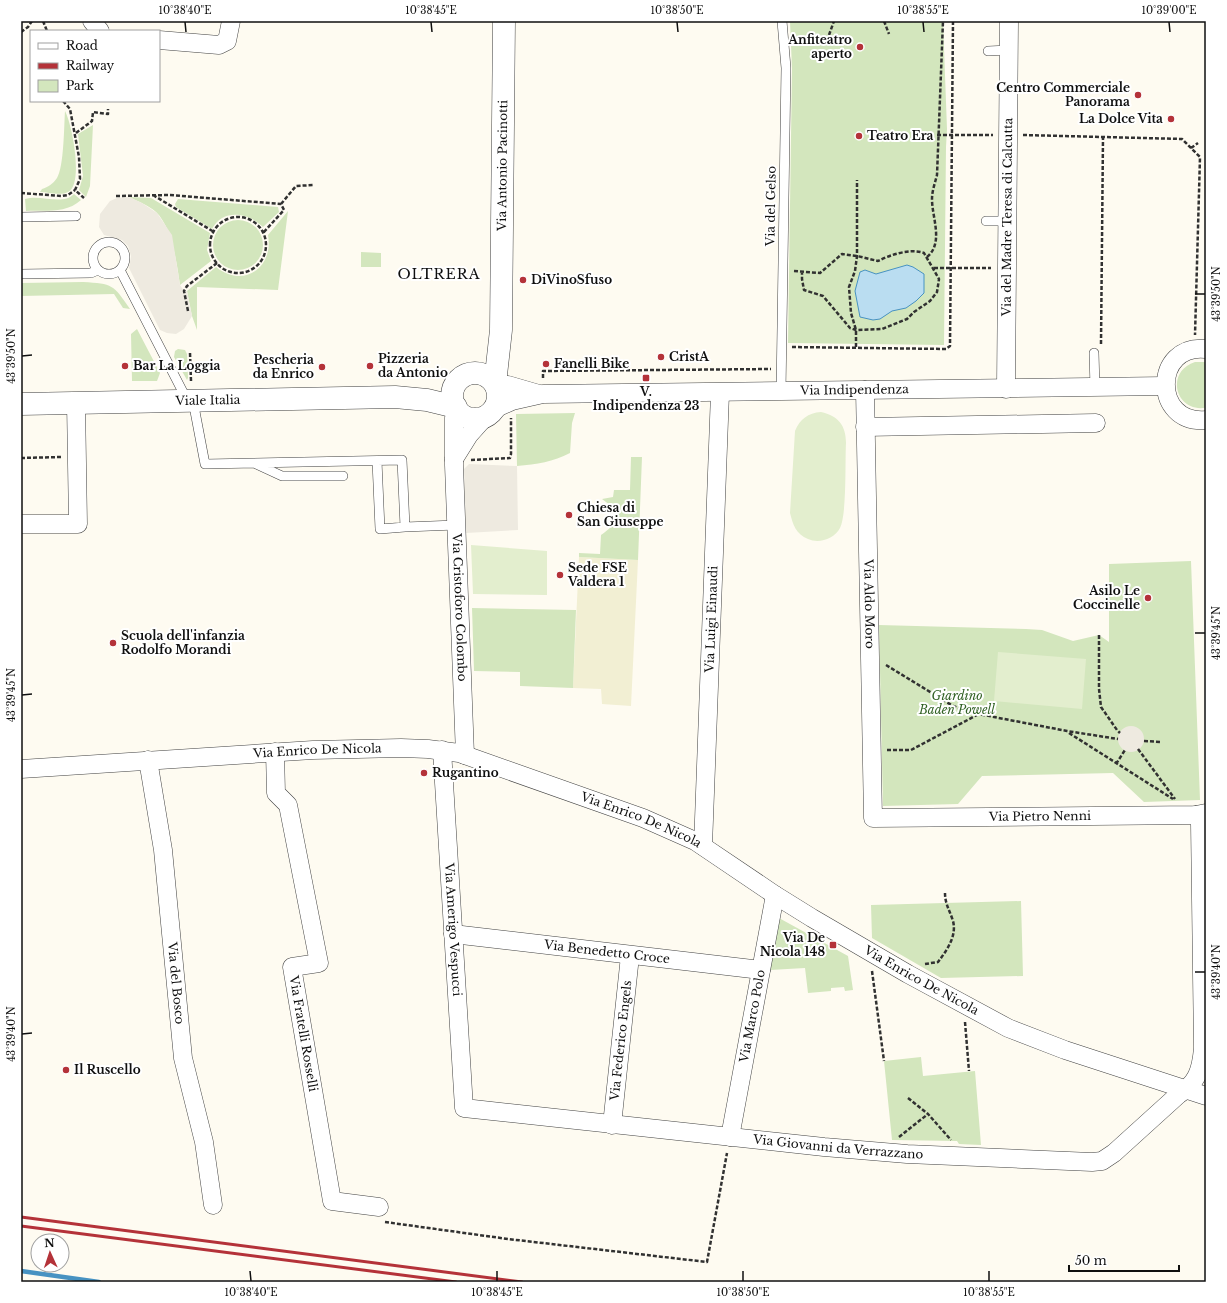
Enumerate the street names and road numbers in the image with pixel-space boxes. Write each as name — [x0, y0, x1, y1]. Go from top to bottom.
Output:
street label: Via Antonio Pacinotti — [494, 100, 510, 232]
street label: Via del Madre Teresa di Calcutta — [999, 117, 1015, 317]
street label: Via del Gelso — [762, 166, 779, 247]
street label: Via Indipendenza — [799, 381, 909, 398]
street label: Viale Italia — [174, 392, 241, 408]
street label: Via Cristoforo Colombo — [450, 532, 470, 682]
street label: Via Aldo Moro — [861, 558, 878, 649]
street label: Via Luigi Einaudi — [701, 565, 721, 674]
street label: Via Enrico De Nicola — [252, 740, 382, 761]
street label: Via Enrico De Nicola — [578, 788, 705, 851]
street label: Via Pietro Nenni — [988, 808, 1091, 824]
street label: Via Amerigo Vespucci — [442, 861, 465, 997]
street label: Via Benedetto Croce — [542, 937, 671, 966]
street label: Via del Bosco — [165, 940, 188, 1025]
street label: Via Enrico De Nicola — [861, 942, 982, 1018]
street label: Via Marco Polo — [736, 968, 768, 1065]
street label: Via Fratelli Rosselli — [286, 974, 321, 1093]
street label: Via Federico Engels — [607, 980, 634, 1102]
street label: Via Giovanni da Verrazzano — [752, 1131, 924, 1162]

